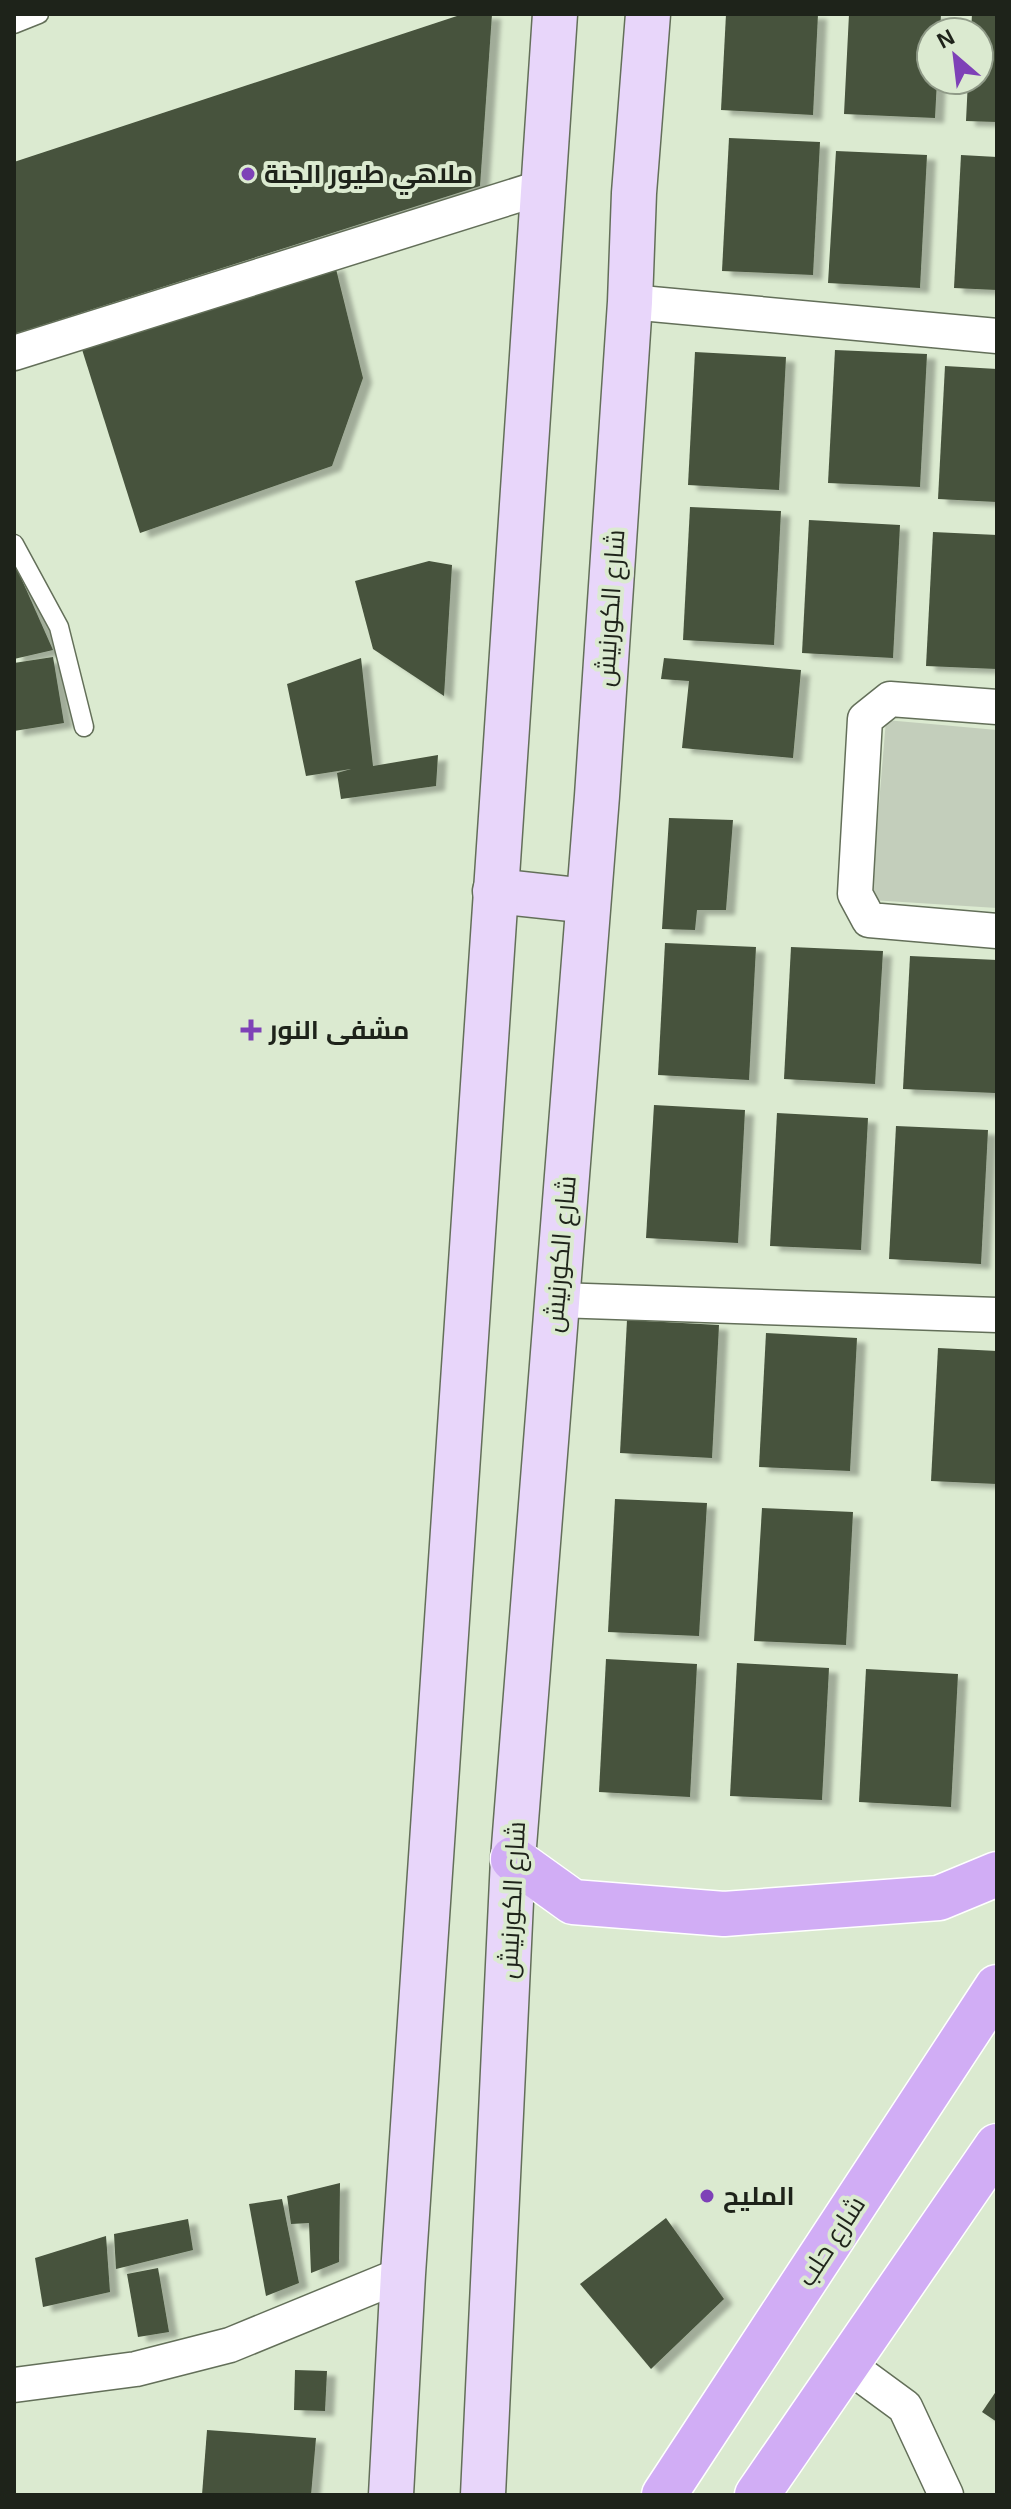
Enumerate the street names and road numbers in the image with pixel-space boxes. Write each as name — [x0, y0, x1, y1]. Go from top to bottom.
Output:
street label: شارع الكورنيش — [590, 528, 632, 688]
street label: شارع الكورنيش — [538, 1174, 584, 1334]
street label: شارع الكورنيش — [493, 1820, 533, 1980]
street label: شارع حلب — [791, 2190, 873, 2293]

